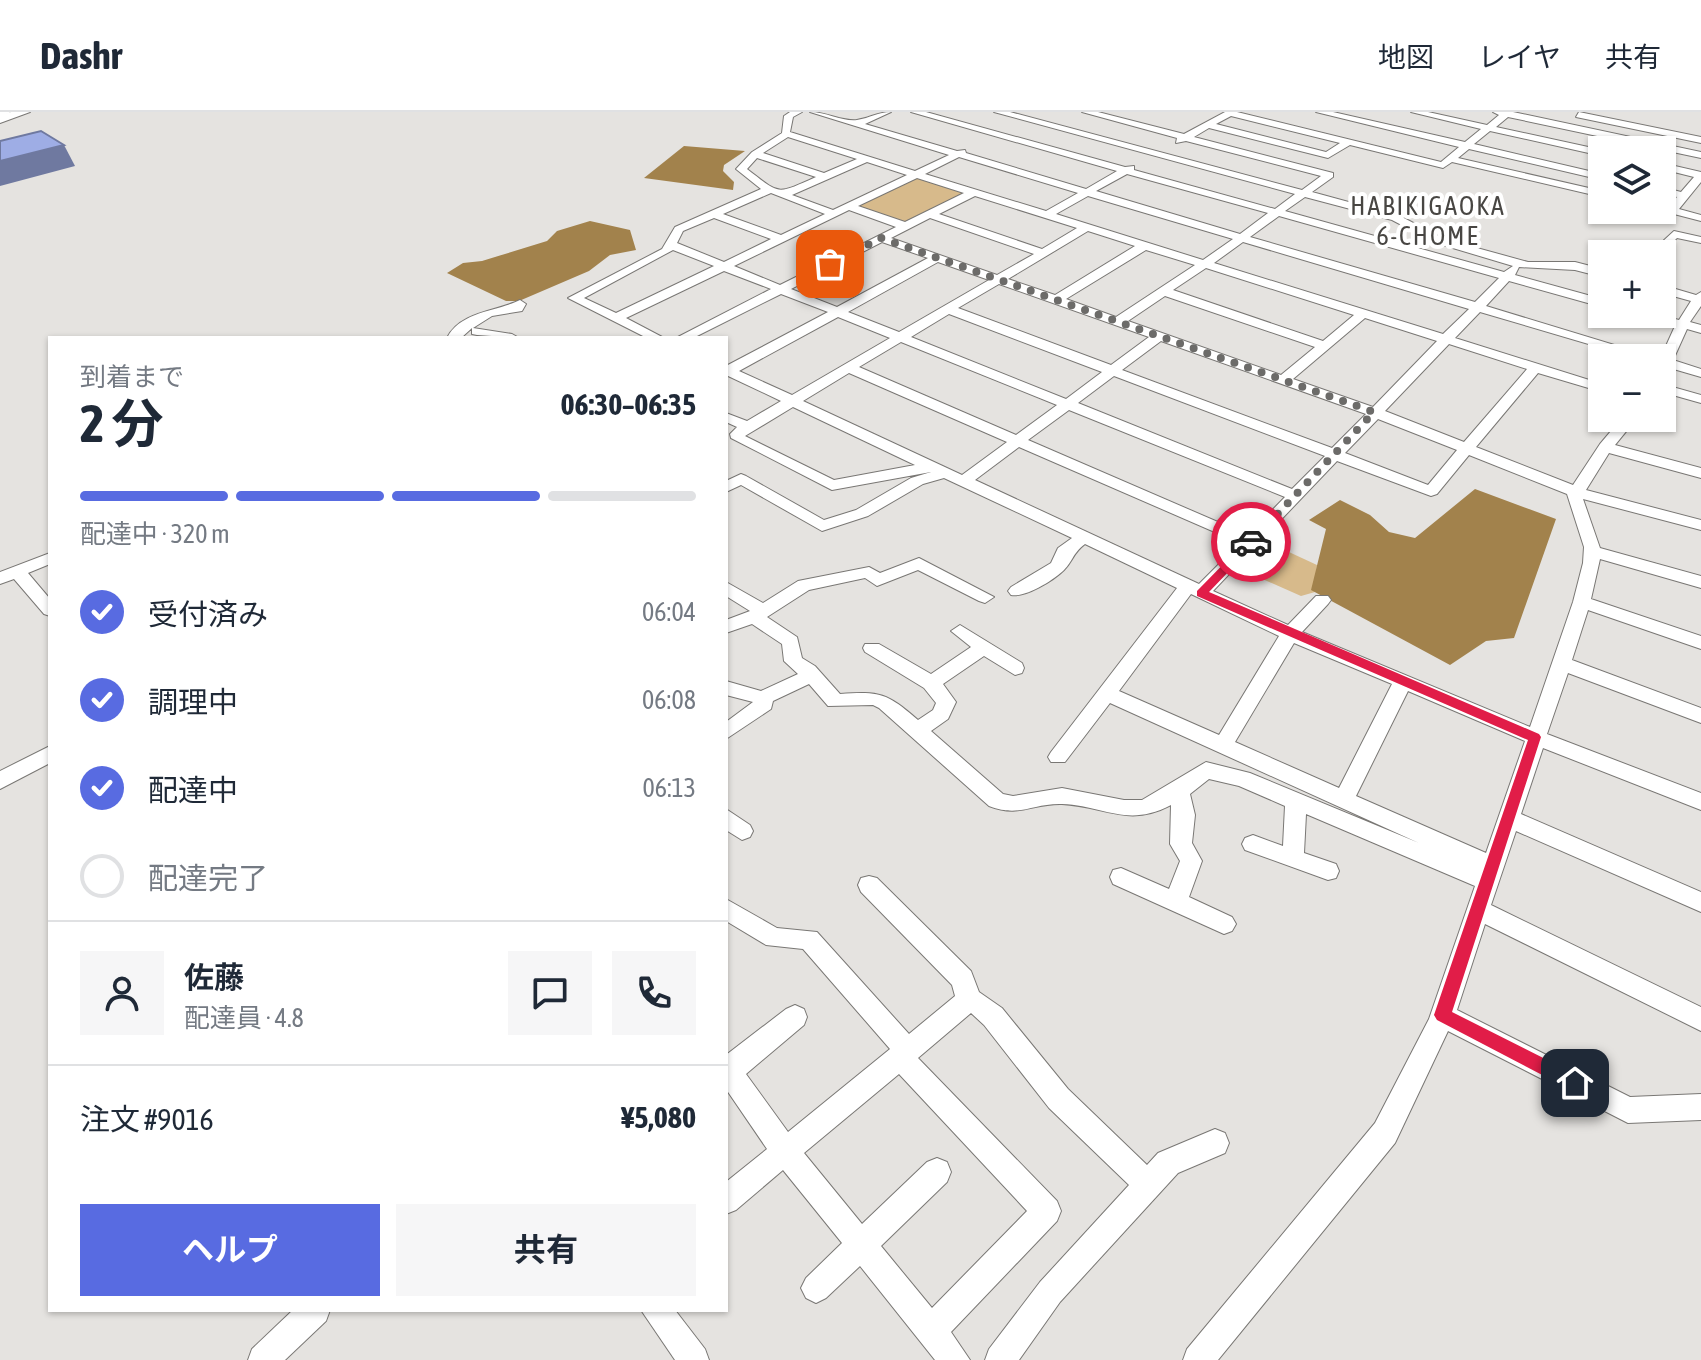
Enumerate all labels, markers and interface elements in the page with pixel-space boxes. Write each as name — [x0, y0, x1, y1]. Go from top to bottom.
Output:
text: Dashr — [40, 34, 122, 77]
text: 地図 — [1378, 41, 1434, 73]
text: レイヤ — [1478, 41, 1561, 73]
text: 共有 — [1605, 41, 1661, 73]
map controls — [1588, 136, 1676, 432]
button: layers — [1588, 136, 1676, 224]
district label: HABIKIGAOKA 6-CHOME — [1350, 191, 1506, 251]
pin — [796, 230, 864, 298]
button: + — [1588, 240, 1676, 328]
icon: bag — [808, 242, 852, 286]
button: − — [1588, 344, 1676, 432]
text: 到着まで — [80, 362, 184, 392]
text: 06:30–06:35 — [561, 387, 696, 421]
text: 2 分 — [80, 393, 164, 453]
courier — [1211, 502, 1291, 582]
text: 配達中 · 320 m — [80, 519, 230, 549]
icon: car — [1229, 520, 1273, 564]
icon: check — [80, 590, 124, 634]
text: 受付済み — [148, 597, 268, 631]
text: 06:04 — [642, 597, 696, 627]
icon: check — [80, 678, 124, 722]
text: 調理中 — [148, 685, 238, 719]
text: 06:08 — [642, 685, 696, 715]
icon: check — [80, 766, 124, 810]
text: 配達中 — [148, 773, 238, 807]
text: 06:13 — [642, 773, 696, 803]
text: 配達完了 — [148, 861, 268, 895]
button: person — [80, 951, 164, 1035]
button: chat — [508, 951, 592, 1035]
button: phone — [612, 951, 696, 1035]
text: 佐藤 — [184, 960, 244, 994]
text: 配達員 · 4.8 — [184, 1003, 304, 1033]
pin — [1541, 1049, 1609, 1117]
icon: home — [1553, 1061, 1597, 1105]
text: ¥5,080 — [621, 1100, 696, 1134]
text: 注文 #9016 — [80, 1102, 214, 1136]
button: ヘルプ — [80, 1204, 380, 1296]
button: 共有 — [396, 1204, 696, 1296]

